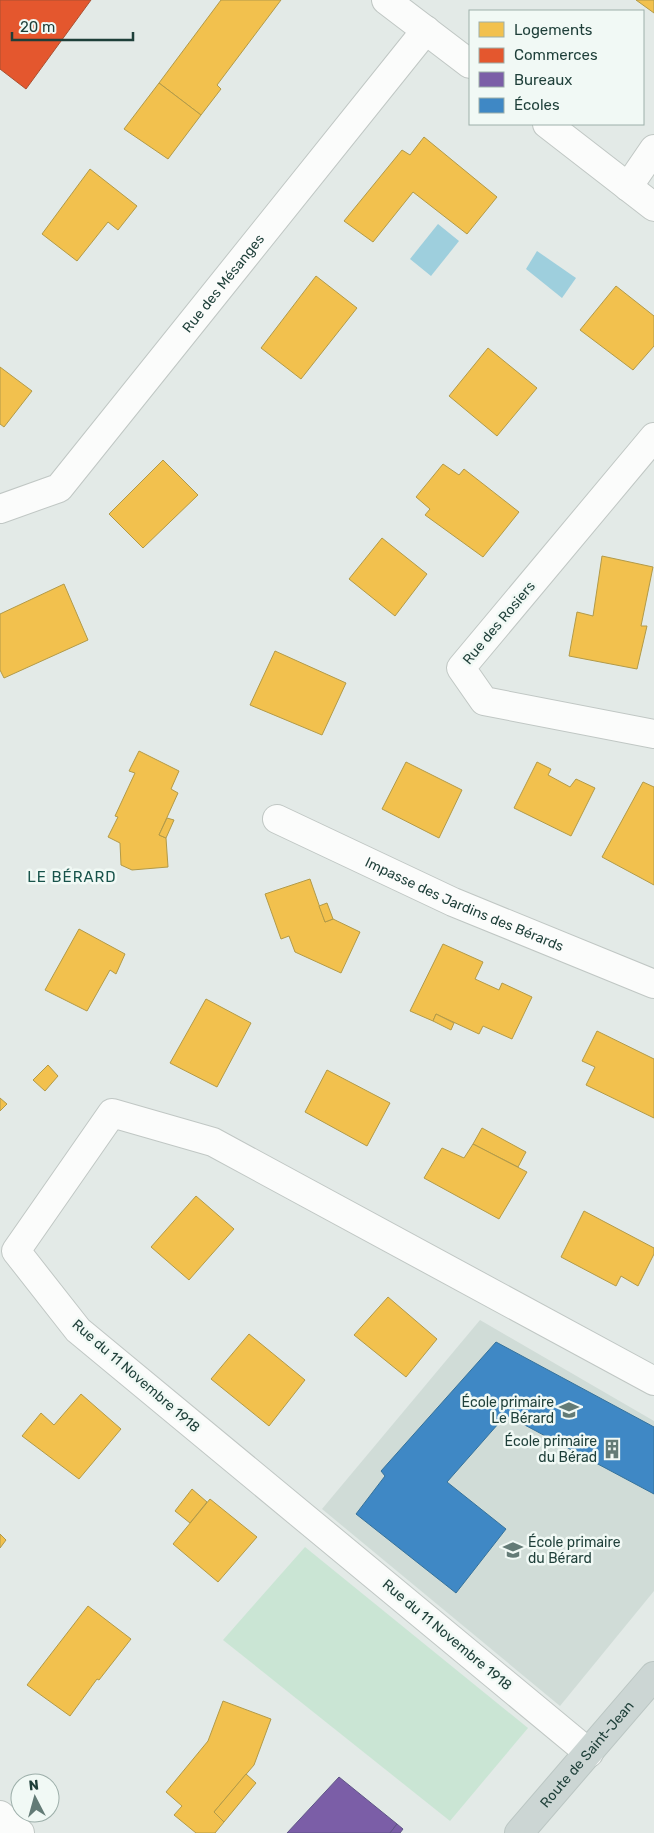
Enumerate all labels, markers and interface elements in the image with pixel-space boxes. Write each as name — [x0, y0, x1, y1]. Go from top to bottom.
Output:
scale bar — [12, 10, 134, 42]
legend — [469, 10, 644, 125]
text: 20 m — [20, 18, 55, 36]
text: Logements — [514, 21, 593, 39]
text: Commerces — [514, 46, 598, 64]
text: Bureaux — [514, 71, 572, 89]
text: Écoles — [514, 96, 560, 114]
street label: Rue des Mésanges — [178, 231, 268, 336]
street label: Rue des Rosiers — [459, 578, 539, 668]
street label: Impasse des Jardins des Bérards — [363, 853, 566, 955]
district label: LE BÉRARD — [27, 868, 117, 886]
street label: Rue du 11 Novembre 1918 — [69, 1316, 203, 1436]
place label: École primaire Le Bérard — [462, 1393, 554, 1427]
school or university icon: École primaire Le Bérard — [558, 1399, 580, 1421]
place label: École primaire du Bérad — [505, 1432, 597, 1466]
building icon: École primaire du Bérad — [601, 1438, 623, 1460]
place label: École primaire du Bérard — [528, 1533, 621, 1567]
school or university icon: École primaire du Bérard — [502, 1539, 524, 1561]
street label: Rue du 11 Novembre 1918 — [379, 1576, 515, 1694]
street label: Route de Saint-Jean — [536, 1697, 637, 1811]
north arrow — [10, 1773, 60, 1823]
text: N — [28, 1777, 40, 1795]

